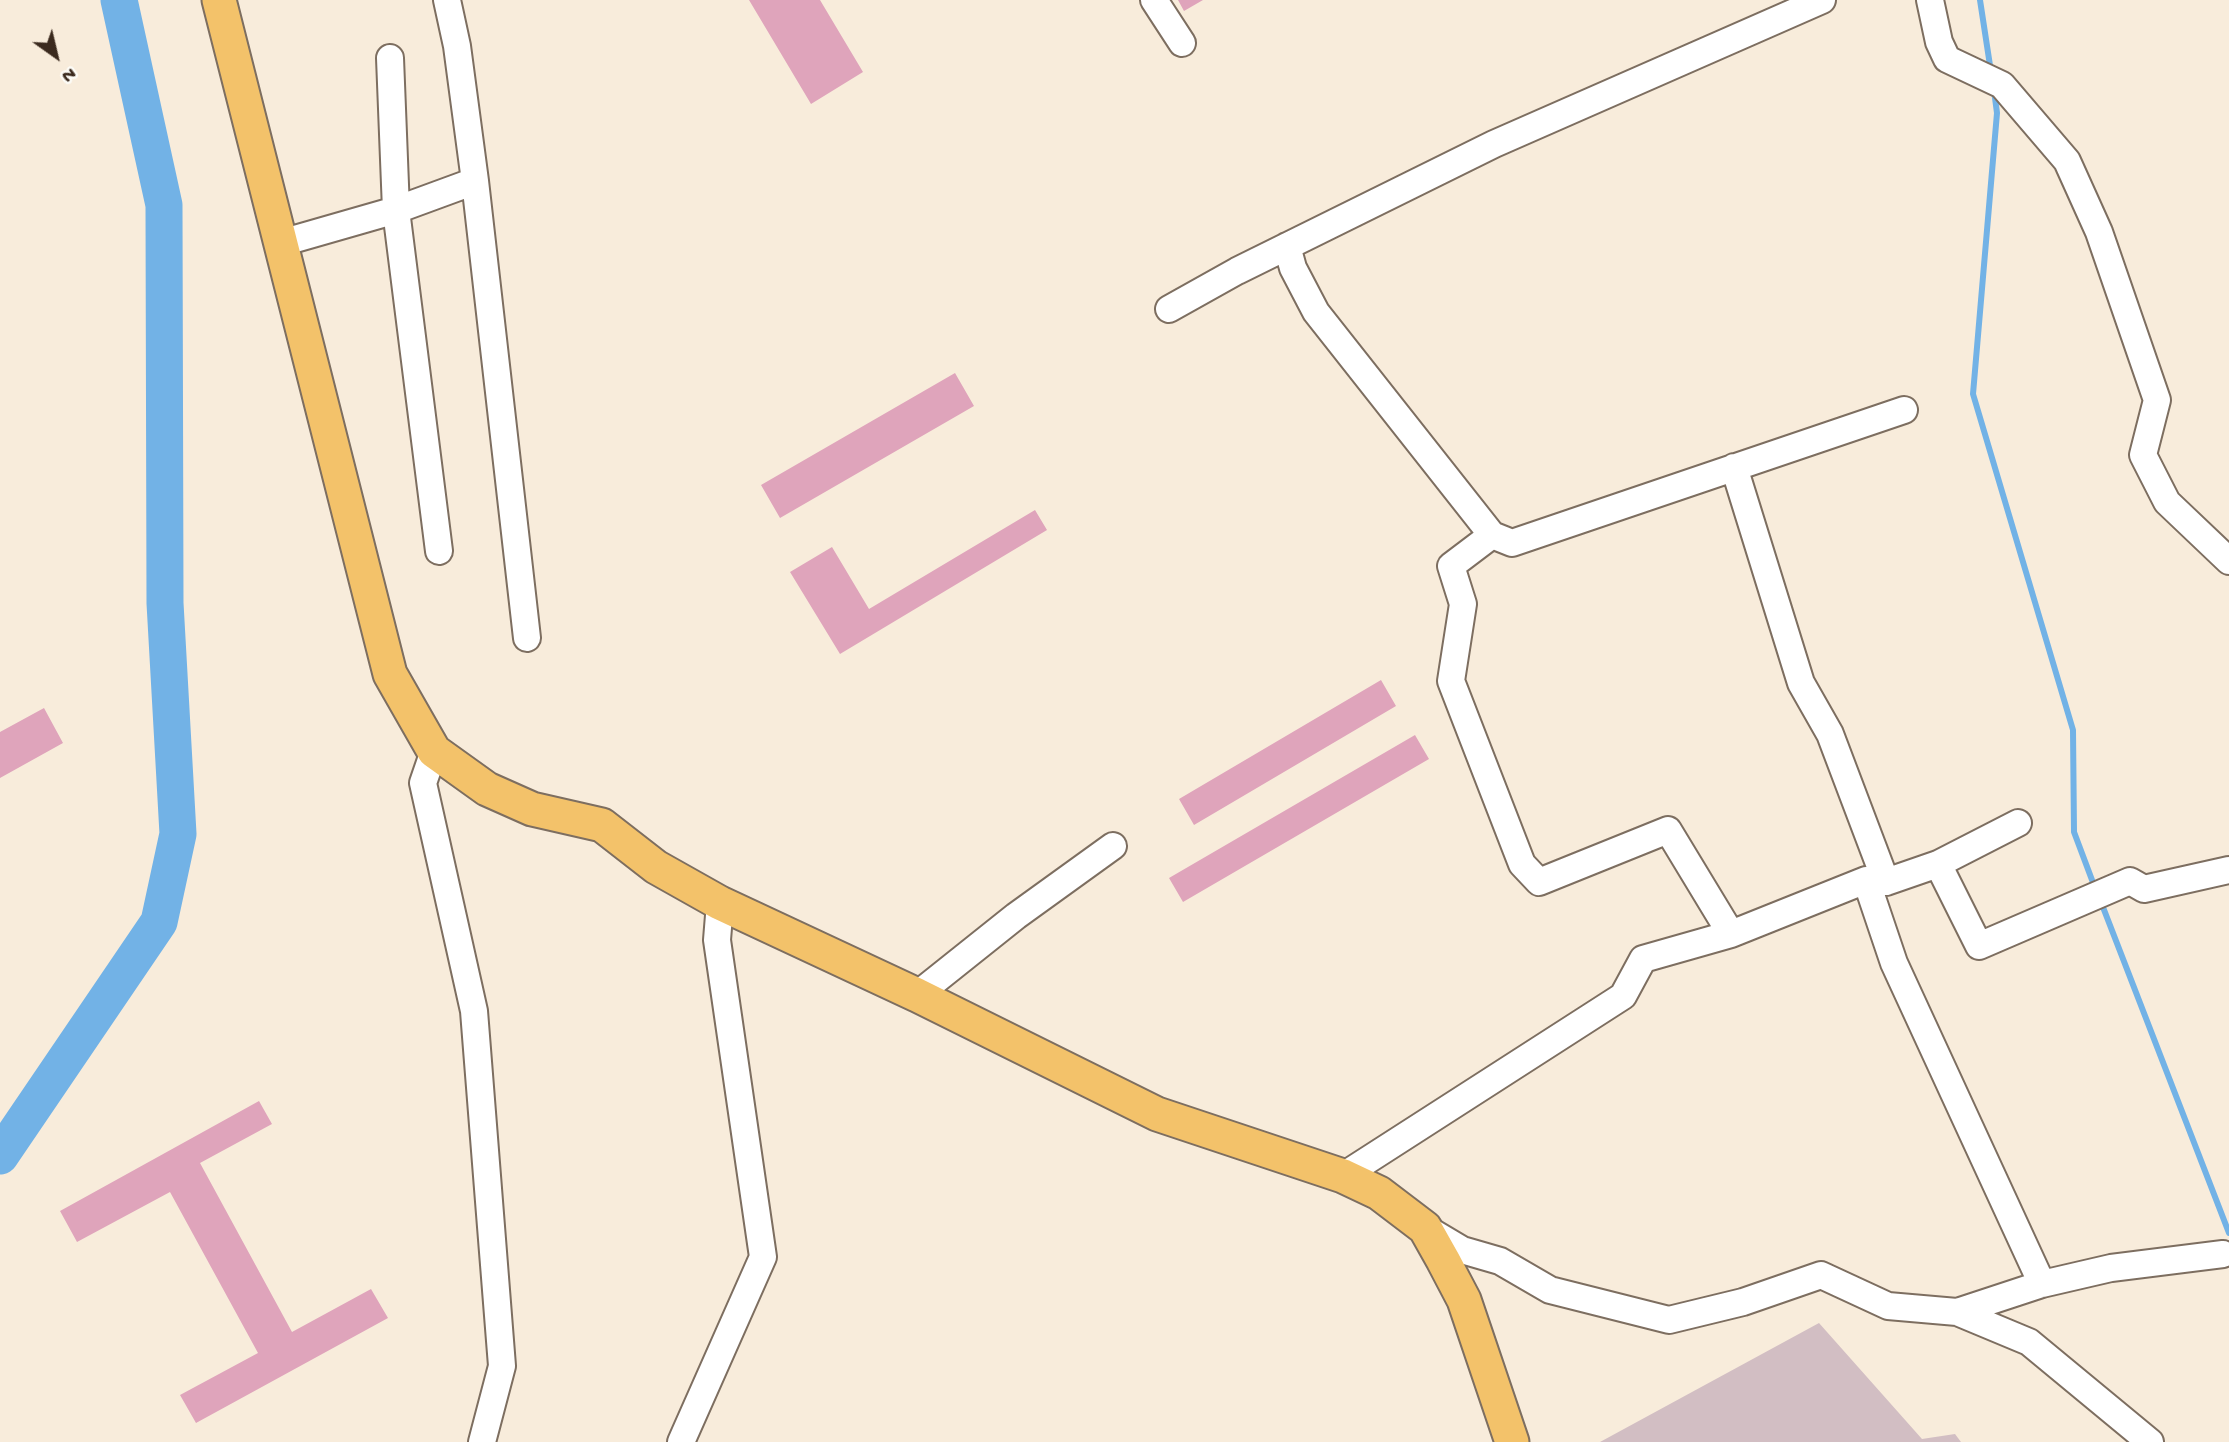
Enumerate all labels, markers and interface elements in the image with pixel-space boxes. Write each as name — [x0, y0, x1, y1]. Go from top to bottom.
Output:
north arrow — [21, 21, 91, 91]
text: N — [56, 61, 80, 87]

